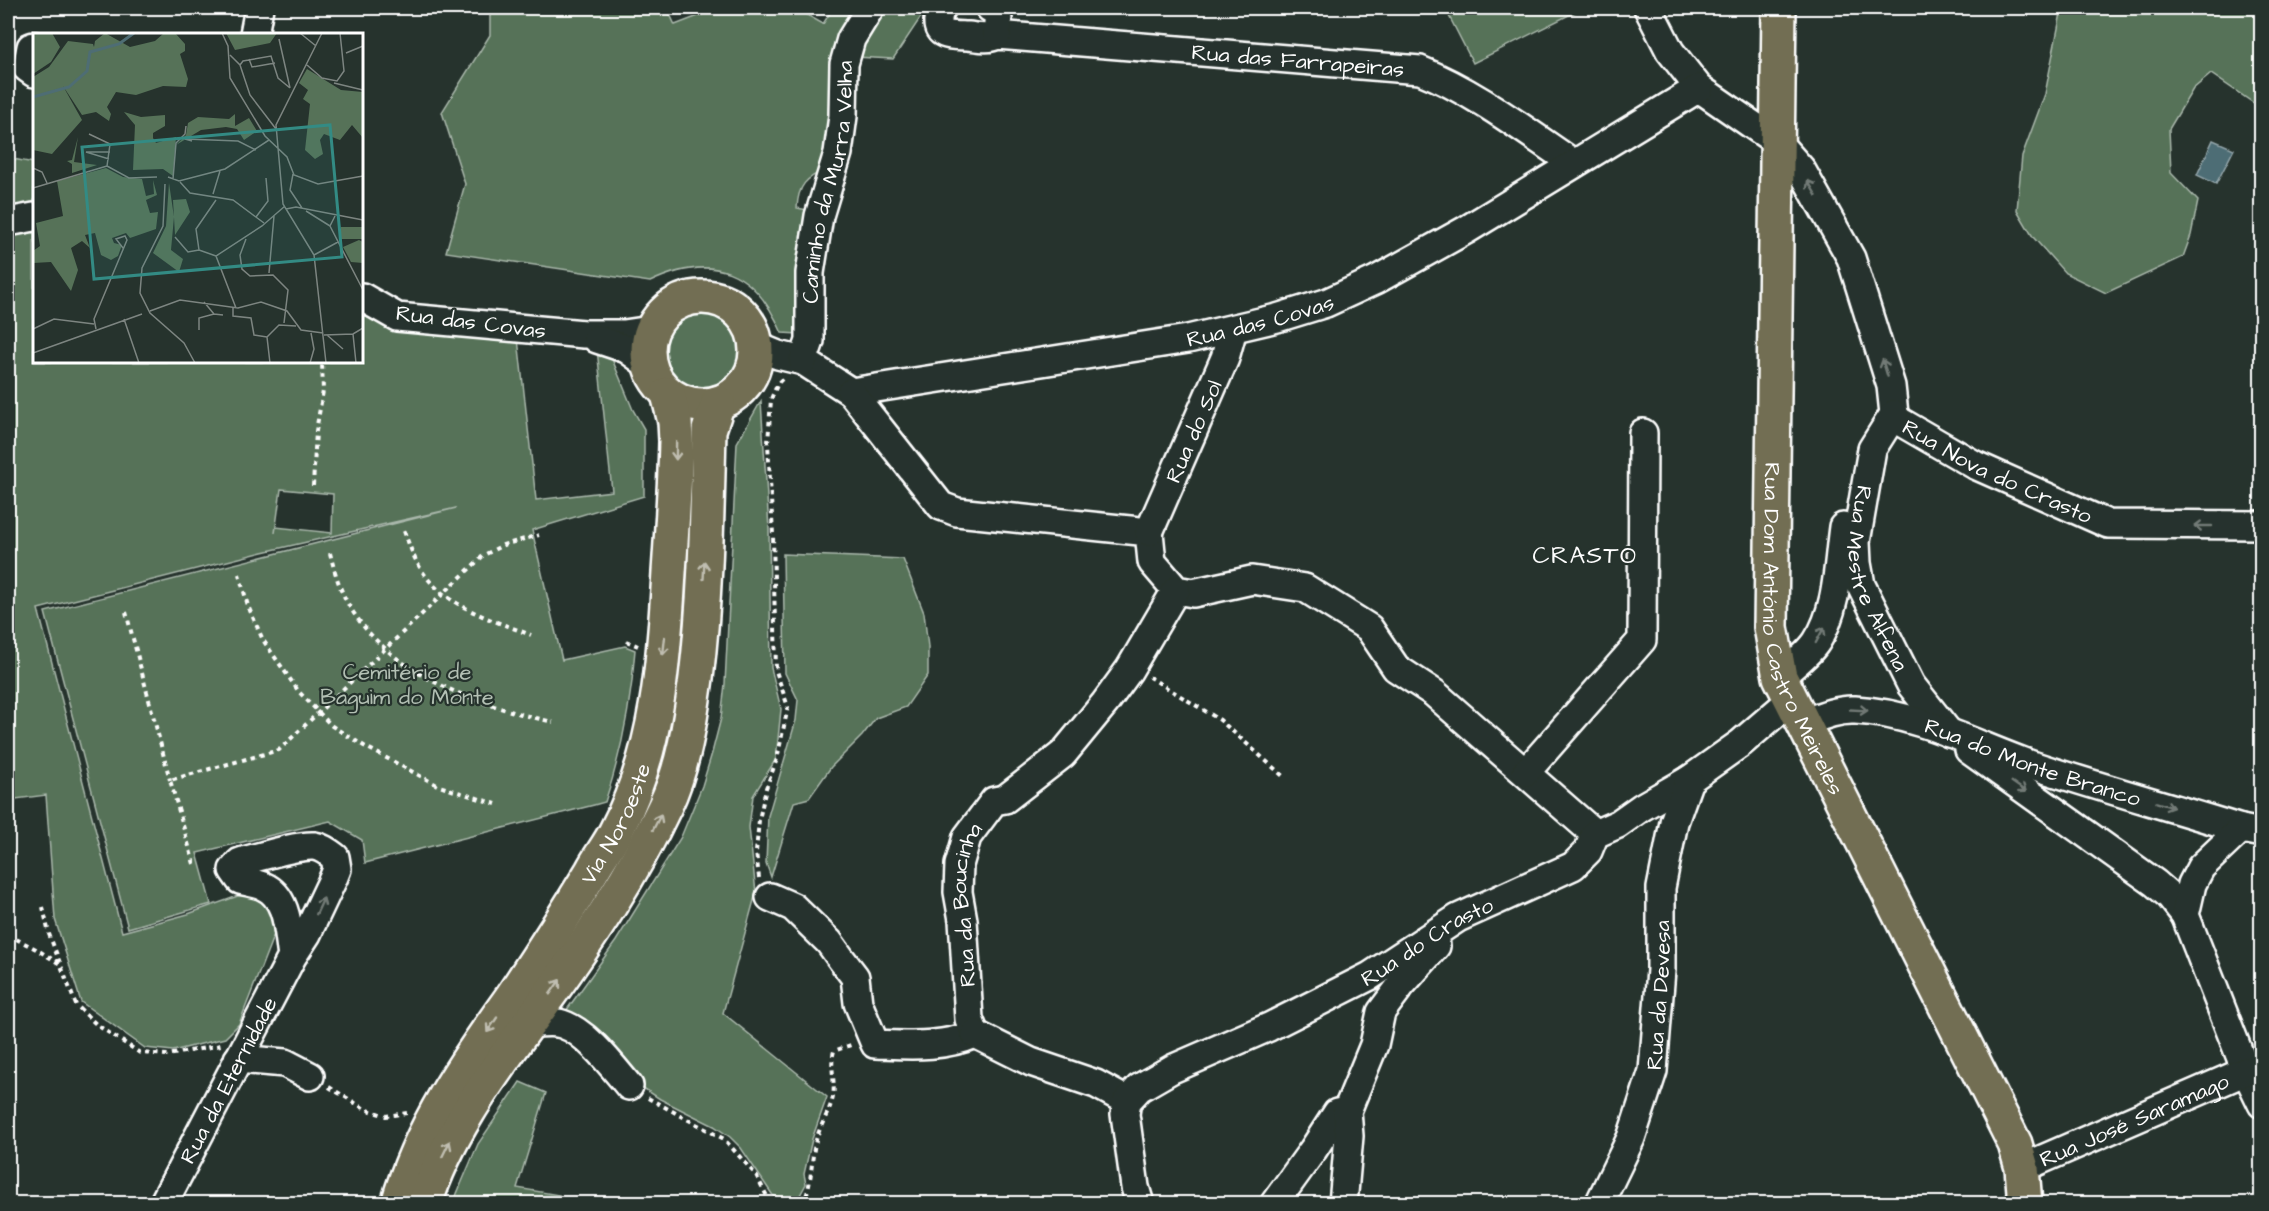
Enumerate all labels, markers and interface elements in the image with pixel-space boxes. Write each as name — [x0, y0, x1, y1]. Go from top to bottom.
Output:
inset map — [33, 33, 363, 363]
street label: Rua das Farrapeiras — [1190, 37, 1405, 86]
street label: Caminho da Murra Velha — [796, 60, 861, 303]
one-way arrow — [1805, 180, 1817, 197]
street label: Rua das Covas — [1184, 287, 1339, 356]
street label: Rua das Covas — [394, 298, 548, 347]
one-way arrow — [1879, 359, 1890, 378]
street label: Rua do Sol — [1158, 375, 1230, 488]
street label: Rua Nova do Crasto — [1896, 412, 2097, 532]
one-way arrow — [670, 441, 682, 461]
street label: Rua Dom António Castro Meireles — [1753, 462, 1851, 801]
street label: Rua Mestre Alfena — [1838, 483, 1916, 677]
one-way arrow — [2194, 520, 2214, 532]
district label: CRASTO — [1533, 539, 1637, 573]
one-way arrow — [699, 561, 710, 581]
one-way arrow — [1814, 627, 1826, 644]
one-way arrow — [658, 635, 669, 655]
park label: Cemitério de Baguim do Monte — [320, 657, 494, 714]
one-way arrow — [1849, 705, 1869, 716]
street label: Rua do Monte Branco — [1920, 711, 2145, 815]
street label: Via Noroeste — [573, 760, 659, 891]
one-way arrow — [2011, 781, 2027, 793]
one-way arrow — [2155, 800, 2174, 811]
one-way arrow — [652, 813, 664, 831]
street label: Rua da Boucinha — [944, 816, 990, 988]
street label: Rua do Crasto — [1356, 890, 1499, 995]
one-way arrow — [314, 898, 326, 916]
street label: Rua da Devesa — [1639, 920, 1678, 1071]
one-way arrow — [549, 980, 561, 996]
street label: Rua da Eternidade — [173, 992, 286, 1169]
one-way arrow — [486, 1016, 498, 1033]
street label: Rua José Saramago — [2035, 1066, 2235, 1176]
one-way arrow — [441, 1141, 453, 1159]

